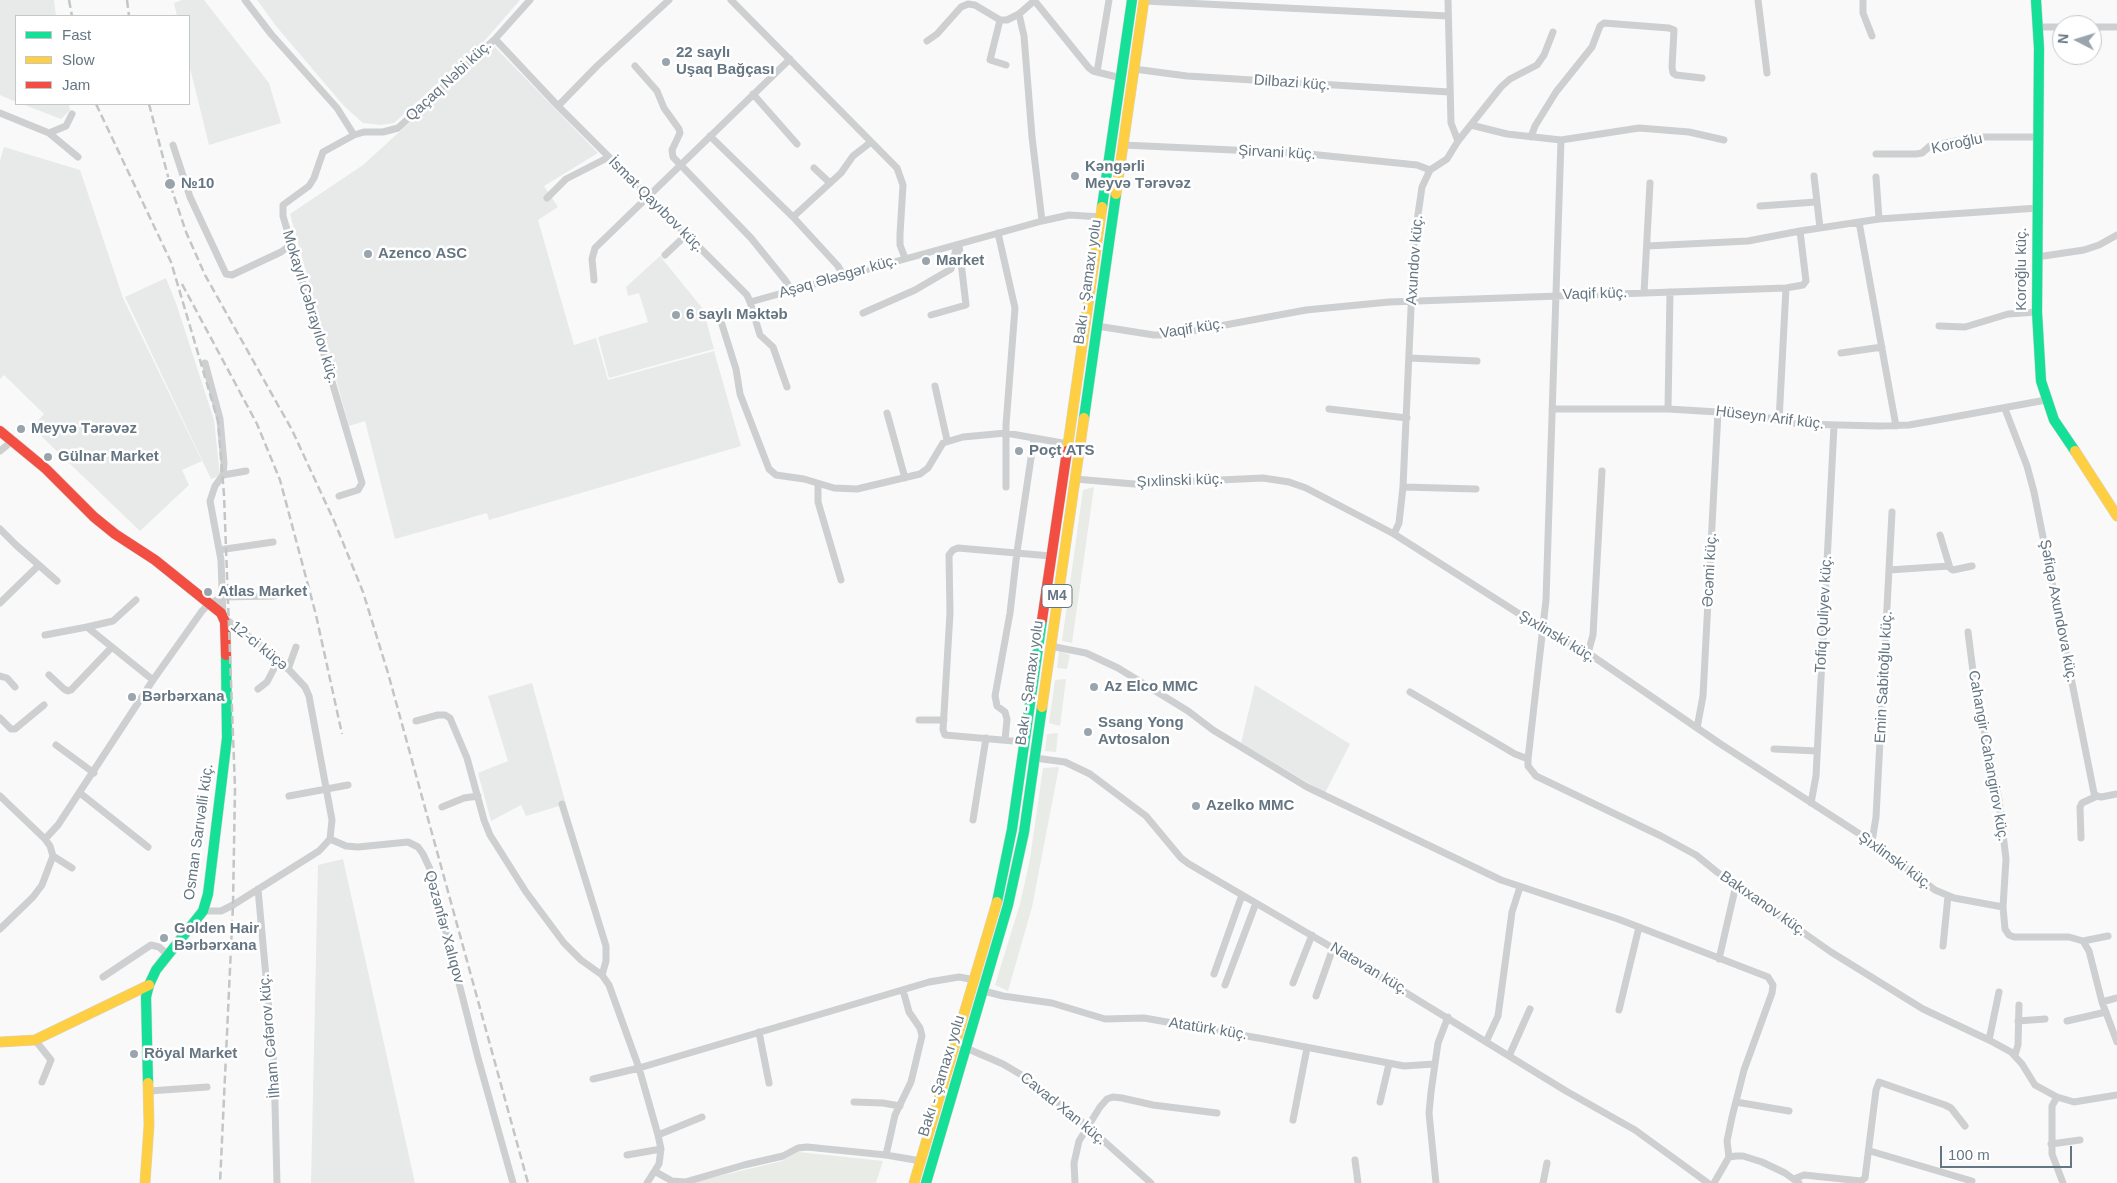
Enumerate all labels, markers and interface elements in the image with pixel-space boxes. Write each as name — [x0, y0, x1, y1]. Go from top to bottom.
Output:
legend — [15, 15, 190, 105]
north arrow — [2052, 15, 2102, 65]
text: Fast — [62, 26, 91, 43]
text: N — [2055, 33, 2071, 45]
street label: Qaçaq Nəbi küç. — [402, 37, 496, 125]
place label: 22 saylı Uşaq Bağçası — [676, 44, 774, 79]
text: Slow — [62, 51, 95, 68]
marker: 22 saylı Uşaq Bağçası — [660, 56, 672, 68]
street label: Dilbazi küç. — [1253, 71, 1331, 95]
text: Jam — [62, 76, 90, 93]
street label: Koroğlu — [1930, 130, 1984, 158]
street label: Şirvani küç. — [1238, 142, 1316, 164]
street label: İsmət Qayıbov küç. — [604, 153, 708, 257]
place label: Kəngərli Meyvə Tərəvəz — [1085, 158, 1191, 193]
marker: Kəngərli Meyvə Tərəvəz — [1069, 170, 1081, 182]
place label: №10 — [181, 175, 214, 193]
marker: №10 — [163, 177, 177, 191]
street label: Axundov küç. — [1403, 214, 1427, 306]
street label: Bakı - Şamaxı yolu — [1070, 218, 1106, 346]
street label: Koroğlu küç. — [2013, 227, 2031, 311]
street label: Mokayıl Cəbrayılov küç. — [278, 228, 342, 386]
place label: Azenco ASC — [378, 245, 467, 263]
marker: Azenco ASC — [362, 248, 374, 260]
street label: Aşəq Ələsgər küç. — [777, 252, 899, 302]
place label: Market — [936, 252, 984, 270]
marker: Market — [920, 255, 932, 267]
street label: Vaqif küç. — [1562, 284, 1628, 304]
place label: 6 saylı Məktəb — [686, 306, 788, 324]
marker: 6 saylı Məktəb — [670, 309, 682, 321]
street label: Vaqif küç. — [1159, 315, 1225, 343]
street label: Hüseyn Arif küç. — [1715, 402, 1825, 434]
place label: Meyvə Tərəvəz — [31, 420, 137, 438]
marker: Meyvə Tərəvəz — [15, 423, 27, 435]
place label: Poçt ATS — [1029, 442, 1095, 460]
marker: Poçt ATS — [1013, 445, 1025, 457]
place label: Gülnar Market — [58, 448, 159, 466]
marker: Gülnar Market — [42, 451, 54, 463]
street label: Şıxlinski küç. — [1136, 470, 1224, 492]
street label: Əcəmi küç. — [1699, 532, 1721, 608]
street label: Şəfiqə Axundova küç. — [2035, 538, 2081, 684]
street label: Tofiq Quliyev küç. — [1812, 555, 1836, 673]
place label: Atlas Market — [218, 583, 307, 601]
road number: M4 — [1042, 584, 1072, 608]
marker: Atlas Market — [202, 586, 214, 598]
street label: Şıxlinski küç. — [1515, 607, 1599, 667]
street label: Emin Sabitoğlu küç. — [1872, 610, 1896, 744]
street label: 12-ci küçə — [227, 617, 291, 675]
street label: Bakı - Şamaxı yolu — [1012, 619, 1048, 747]
street label: Cahangir Cahangirov küç. — [1964, 669, 2012, 843]
place label: Az Elco MMC — [1104, 678, 1198, 696]
marker: Az Elco MMC — [1088, 681, 1100, 693]
place label: Bərbərxana — [142, 688, 225, 706]
marker: Bərbərxana — [126, 691, 138, 703]
place label: Ssang Yong Avtosalon — [1098, 714, 1184, 749]
marker: Ssang Yong Avtosalon — [1082, 726, 1094, 738]
street label: Osman Sarıvəlli küç. — [181, 763, 217, 901]
place label: Azelko MMC — [1206, 797, 1294, 815]
marker: Azelko MMC — [1190, 800, 1202, 812]
street label: Şıxlinski küç. — [1855, 828, 1935, 894]
street label: Bakıxanov küç. — [1716, 867, 1810, 941]
street label: Qəzənfər Xalıqov — [420, 869, 468, 985]
place label: Golden Hair Bərbərxana — [174, 920, 259, 955]
marker: Golden Hair Bərbərxana — [158, 932, 170, 944]
street label: Natəvan küç. — [1327, 939, 1411, 999]
street label: İlham Cəfərov küç. — [256, 973, 284, 1099]
street label: Bakı - Şamaxı yolu — [915, 1013, 969, 1139]
street label: Atatürk küç. — [1167, 1014, 1249, 1044]
place label: Röyal Market — [144, 1045, 237, 1063]
marker: Röyal Market — [128, 1048, 140, 1060]
street label: Cavad Xan küç. — [1016, 1069, 1110, 1149]
scale bar — [1942, 1136, 2074, 1168]
text: 100 m — [1948, 1146, 1990, 1163]

